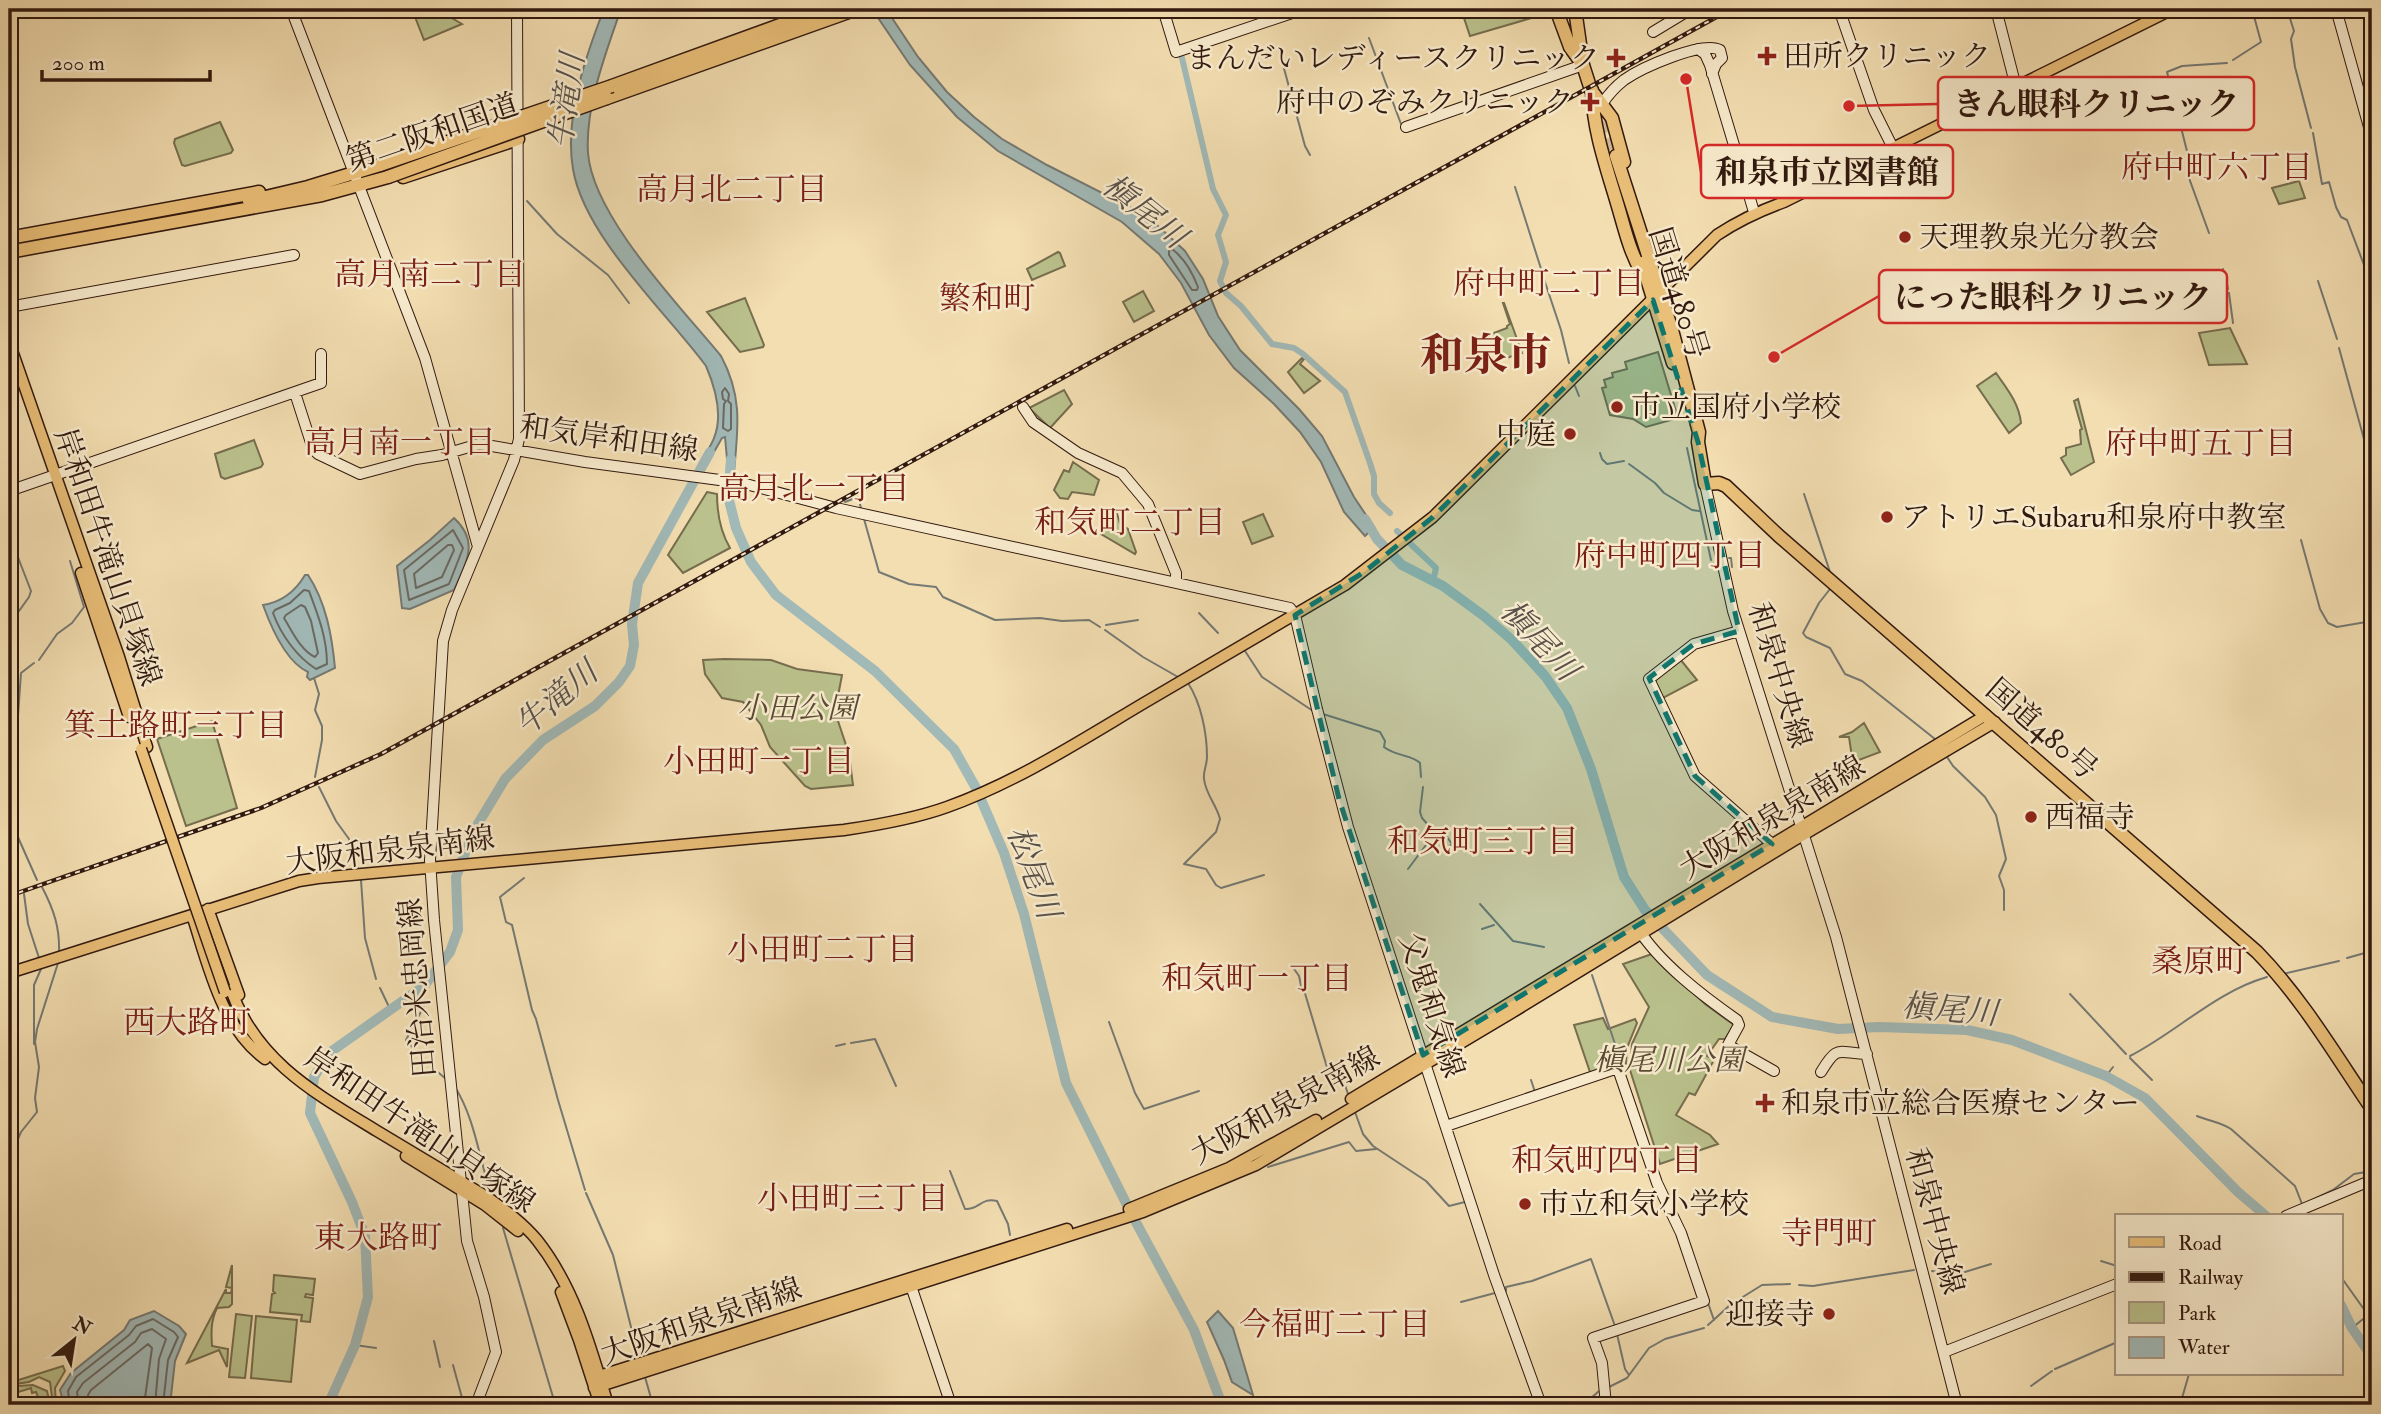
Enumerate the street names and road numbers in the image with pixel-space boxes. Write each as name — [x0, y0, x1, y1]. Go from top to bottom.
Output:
street label: 第二阪和国道 — [341, 86, 523, 179]
street label: 国道480号 — [1641, 223, 1716, 363]
street label: 和気岸和田線 — [517, 408, 701, 469]
street label: 岸和田牛滝山貝塚線 — [46, 423, 169, 691]
street label: 和泉中央線 — [1740, 598, 1819, 752]
street label: 国道480号 — [1978, 671, 2105, 788]
street label: 大阪和泉泉南線 — [1673, 747, 1872, 887]
street label: 大阪和泉泉南線 — [284, 819, 497, 882]
street label: 田治米忠岡線 — [391, 897, 444, 1079]
street label: 父鬼和気線 — [1391, 928, 1472, 1082]
street label: 大阪和泉泉南線 — [1184, 1038, 1386, 1173]
street label: 岸和田牛滝山貝塚線 — [297, 1040, 542, 1221]
street label: 和泉中央線 — [1897, 1144, 1972, 1298]
street label: 大阪和泉泉南線 — [596, 1270, 806, 1373]

